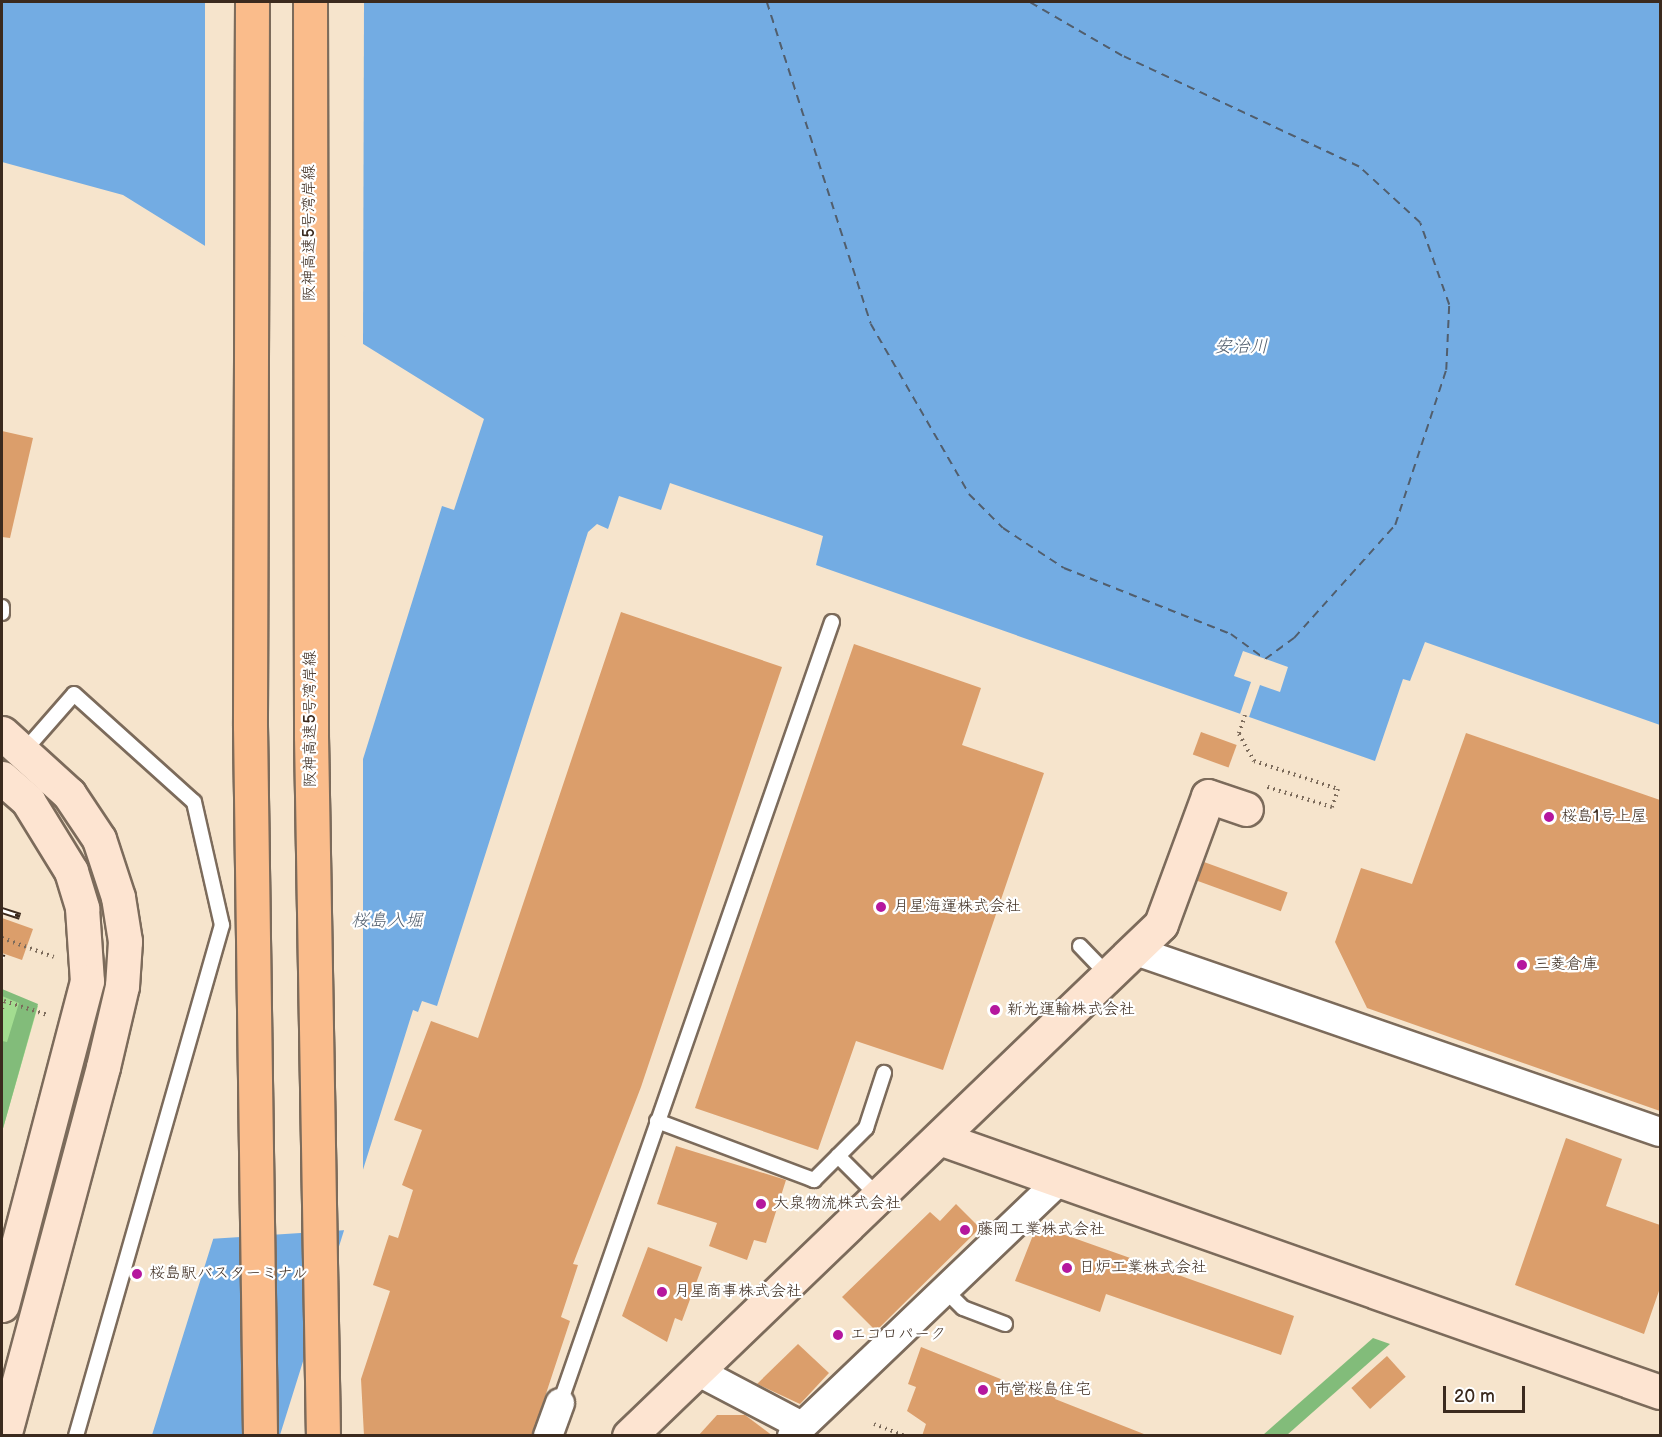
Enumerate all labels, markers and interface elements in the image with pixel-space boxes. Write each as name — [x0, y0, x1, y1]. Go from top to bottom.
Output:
street label: 阪神高速5号湾岸線 — [300, 164, 320, 302]
water label: 安治川 — [1214, 336, 1268, 358]
street label: 阪神高速5号湾岸線 — [301, 650, 321, 788]
place label: 桜島1号上屋 — [1561, 807, 1647, 827]
marker: 桜島1号上屋 — [1542, 810, 1556, 824]
place label: 月星海運株式会社 — [893, 897, 1021, 917]
marker: 月星海運株式会社 — [874, 900, 888, 914]
water label: 桜島入堀 — [351, 910, 423, 932]
place label: 三菱倉庫 — [1534, 955, 1598, 975]
marker: 三菱倉庫 — [1515, 958, 1529, 972]
place label: 新光運輸株式会社 — [1007, 1000, 1135, 1020]
marker: 新光運輸株式会社 — [988, 1003, 1002, 1017]
place label: 大泉物流株式会社 — [773, 1194, 901, 1214]
marker: 大泉物流株式会社 — [754, 1197, 768, 1211]
place label: 藤岡工業株式会社 — [977, 1220, 1105, 1240]
marker: 藤岡工業株式会社 — [958, 1223, 972, 1237]
place label: 日炉工業株式会社 — [1079, 1258, 1207, 1278]
marker: 日炉工業株式会社 — [1060, 1261, 1074, 1275]
place label: 桜島駅バスターミナル — [149, 1264, 309, 1284]
marker: 桜島駅バスターミナル — [130, 1267, 144, 1281]
place label: 月星商事株式会社 — [674, 1282, 802, 1302]
marker: 月星商事株式会社 — [655, 1285, 669, 1299]
place label: エコロパーク — [850, 1325, 946, 1345]
marker: エコロパーク — [831, 1328, 845, 1342]
scale bar — [1446, 1374, 1528, 1412]
place label: 市営桜島住宅 — [995, 1380, 1091, 1400]
marker: 市営桜島住宅 — [976, 1383, 990, 1397]
text: 20 m — [1454, 1386, 1495, 1407]

